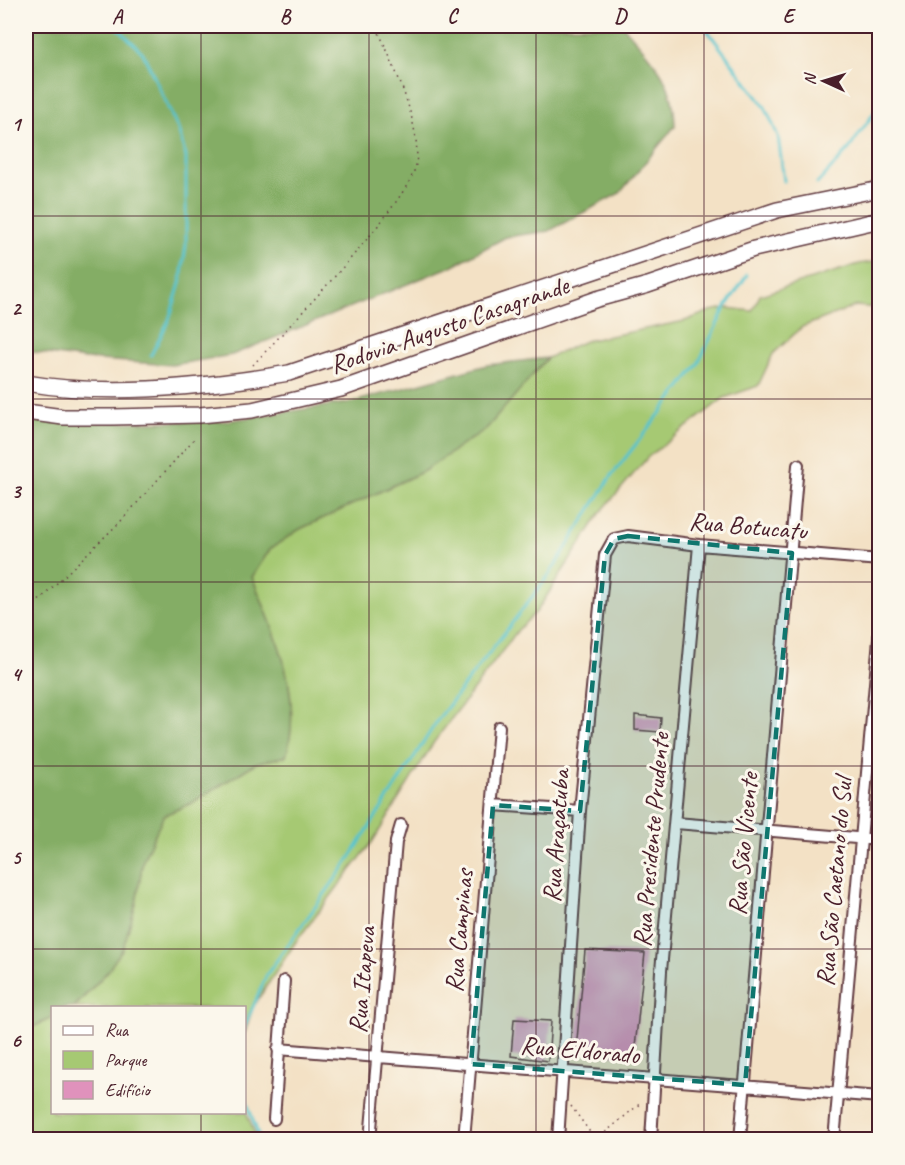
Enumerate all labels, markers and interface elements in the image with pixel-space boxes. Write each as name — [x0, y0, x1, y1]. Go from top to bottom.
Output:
text: A — [112, 4, 124, 29]
text: B — [280, 4, 292, 29]
text: C — [447, 4, 459, 29]
text: D — [614, 4, 628, 29]
text: E — [783, 4, 797, 29]
north arrow — [794, 51, 854, 111]
text: N — [800, 71, 821, 86]
text: 1 — [12, 112, 23, 137]
street label: Rodovia Augusto Casagrande — [325, 268, 574, 381]
text: 2 — [12, 296, 23, 321]
text: 3 — [12, 479, 23, 504]
street label: Rua Botucatu — [688, 504, 810, 548]
text: 4 — [12, 662, 24, 687]
street label: Rua Presidente Prudente — [625, 730, 677, 949]
street label: Rua Araçatuba — [535, 766, 577, 904]
street label: Rua São Vicente — [720, 769, 766, 917]
street label: Rua São Caetano do Sul — [808, 772, 860, 988]
text: 5 — [12, 845, 23, 870]
street label: Rua Campinas — [437, 866, 481, 994]
street label: Rua Itapeva — [341, 924, 383, 1035]
legend — [51, 1006, 246, 1114]
text: Rua — [105, 1019, 130, 1041]
text: 6 — [11, 1028, 22, 1053]
street label: Rua El'dorado — [519, 1028, 643, 1072]
text: Parque — [105, 1049, 147, 1071]
text: Edifício — [105, 1079, 151, 1101]

